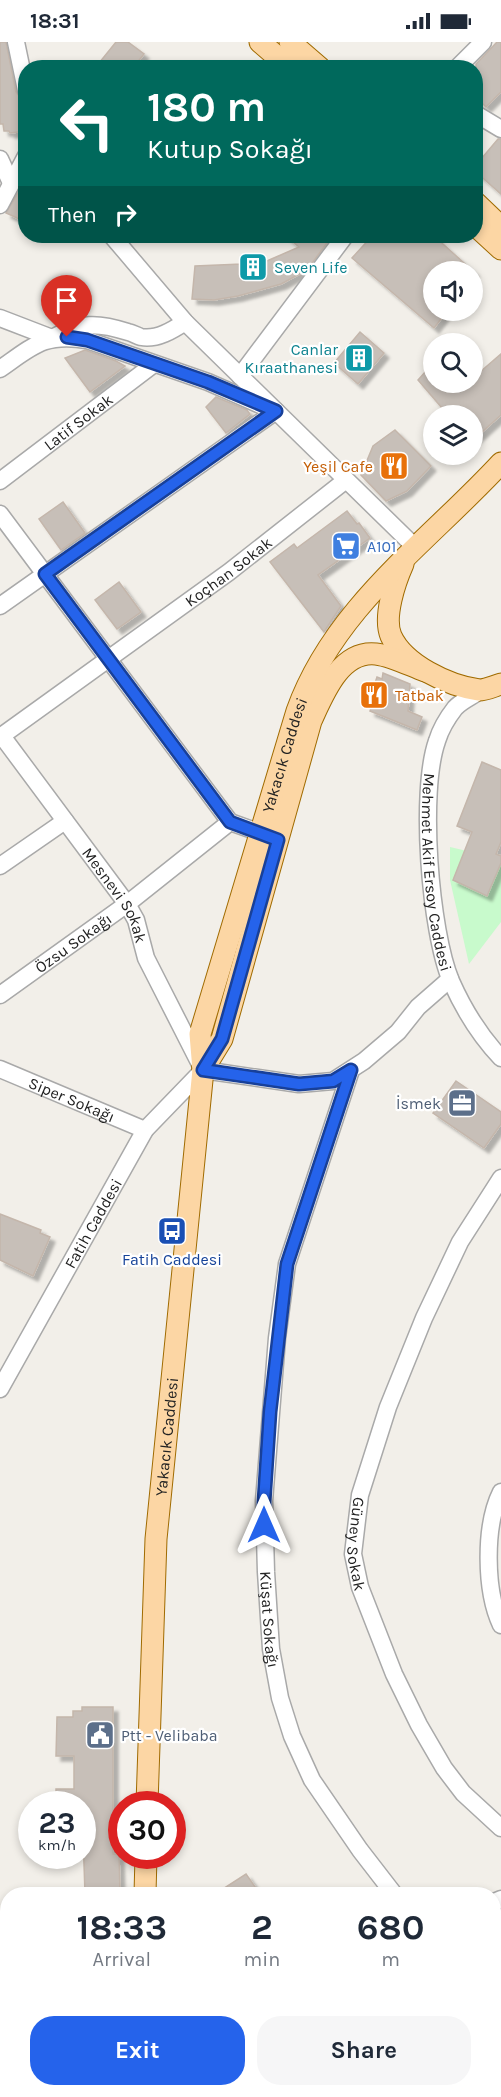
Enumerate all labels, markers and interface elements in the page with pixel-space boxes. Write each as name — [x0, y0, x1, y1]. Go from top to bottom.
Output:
text: 18:31 — [30, 8, 80, 34]
text: 180 m — [147, 82, 266, 132]
icon: left — [48, 84, 126, 162]
text: Kutup Sokağı — [147, 133, 313, 165]
icon: right — [109, 198, 142, 231]
text: Then — [48, 202, 97, 228]
building icon: Seven Life — [237, 251, 269, 283]
place label: Seven Life — [274, 258, 348, 277]
map controls — [423, 261, 483, 465]
button: sound — [423, 261, 483, 321]
pin — [41, 275, 92, 337]
icon: arrive — [50, 284, 83, 317]
button: search — [423, 333, 483, 393]
place label: Canlar Kıraathanesi — [245, 340, 338, 377]
building icon: Canlar Kıraathanesi — [343, 342, 375, 374]
street label: Latif Sokak — [40, 390, 117, 454]
button: layers — [423, 405, 483, 465]
restaurant icon: Yeşil Cafe — [378, 450, 410, 482]
place label: Yeşil Cafe — [303, 457, 373, 476]
supermarket icon: A101 — [330, 530, 362, 562]
street label: Koçhan Sokak — [181, 533, 276, 611]
place label: A101 — [367, 537, 396, 556]
restaurant icon: Tatbak — [358, 679, 390, 711]
place label: Tatbak — [395, 686, 444, 705]
street label: Yakacık Caddesi — [258, 695, 311, 815]
street label: Mehmet Akif Ersoy Caddesi — [418, 772, 456, 974]
street label: Mesnevi Sokak — [78, 844, 151, 945]
street label: Özsu Sokağı — [31, 909, 116, 977]
street label: Siper Sokağı — [26, 1073, 118, 1126]
office icon: İsmek — [446, 1087, 478, 1119]
place label: İsmek — [396, 1094, 441, 1113]
street label: Fatih Caddesi — [61, 1175, 126, 1272]
bus stop icon: Fati̇h Caddesi̇ — [156, 1215, 188, 1247]
place label: Fati̇h Caddesi̇ — [122, 1250, 222, 1269]
street label: Yakacık Caddesi — [151, 1376, 182, 1497]
position arrow — [232, 1493, 296, 1557]
street label: Güney Sokak — [343, 1496, 370, 1593]
street label: Küşat Sokağı — [256, 1571, 283, 1669]
public building icon: Ptt - Velibaba — [84, 1719, 116, 1751]
place label: Ptt - Velibaba — [121, 1726, 218, 1745]
speed limit sign: 30 — [108, 1791, 186, 1869]
text: 23 — [39, 1805, 75, 1841]
text: km/h — [38, 1836, 76, 1854]
text: 18:33 — [76, 1906, 167, 1948]
text: 2 — [251, 1906, 273, 1948]
text: 680 — [357, 1906, 425, 1948]
text: Arrival — [92, 1948, 151, 1971]
text: min — [243, 1948, 280, 1971]
text: m — [381, 1948, 400, 1971]
button: Exit — [30, 2016, 245, 2085]
button: Share — [257, 2016, 471, 2085]

